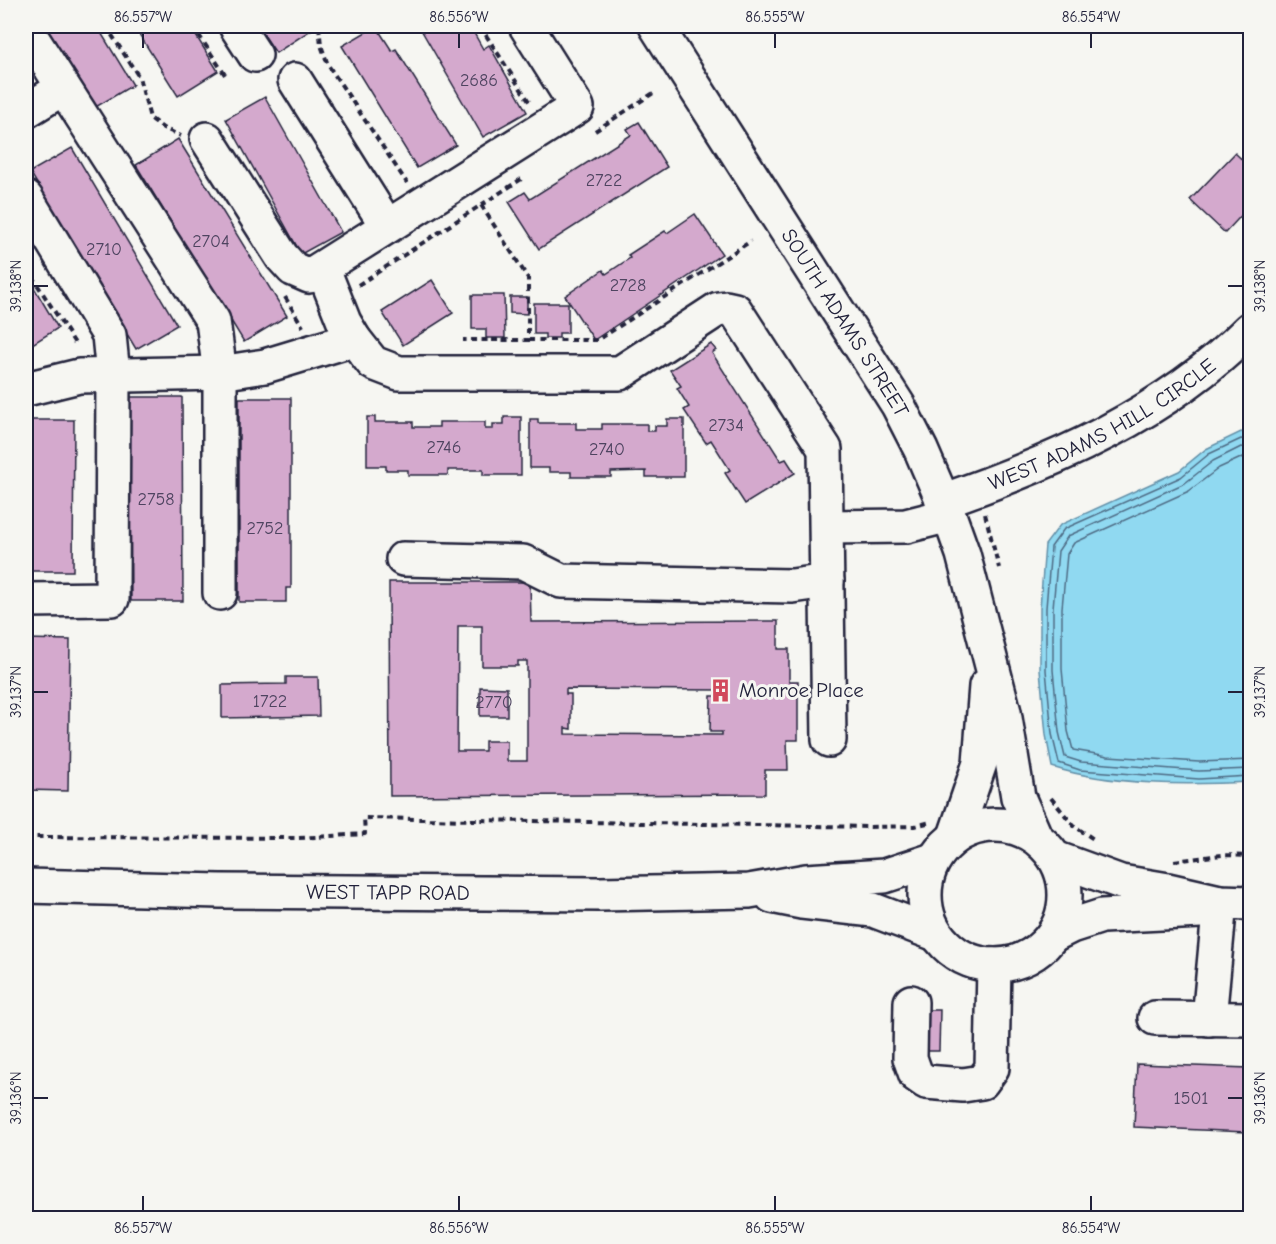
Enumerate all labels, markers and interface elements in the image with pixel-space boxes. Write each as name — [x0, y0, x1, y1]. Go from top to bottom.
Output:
text: 86.557°W — [114, 8, 172, 26]
text: 86.556°W — [429, 8, 489, 26]
text: 86.555°W — [745, 8, 805, 26]
text: 86.554°W — [1062, 8, 1120, 26]
house number: 2686 — [460, 70, 498, 91]
house number: 2722 — [586, 170, 622, 191]
street label: SOUTH ADAMS STREET — [777, 224, 914, 421]
house number: 2704 — [192, 231, 230, 252]
house number: 2710 — [86, 239, 122, 260]
text: 39.138°N — [7, 260, 25, 312]
text: 39.138°N — [1251, 260, 1269, 312]
house number: 2728 — [610, 275, 646, 296]
street label: WEST ADAMS HILL CIRCLE — [985, 353, 1220, 495]
house number: 2734 — [708, 415, 744, 436]
house number: 2746 — [427, 437, 461, 458]
house number: 2740 — [589, 439, 625, 460]
house number: 2758 — [138, 489, 174, 510]
house number: 2752 — [246, 518, 284, 539]
text: 39.137°N — [7, 666, 25, 718]
text: 39.137°N — [1251, 666, 1269, 718]
building icon: Monroe Place — [708, 677, 734, 703]
place label: Monroe Place — [739, 678, 864, 702]
house number: 1722 — [253, 691, 287, 712]
house number: 2770 — [475, 692, 513, 713]
street label: WEST TAPP ROAD — [306, 880, 470, 905]
text: 39.136°N — [7, 1071, 25, 1125]
text: 39.136°N — [1251, 1071, 1269, 1125]
house number: 1501 — [1174, 1088, 1208, 1109]
text: 86.557°W — [114, 1219, 172, 1237]
text: 86.556°W — [429, 1219, 489, 1237]
text: 86.555°W — [745, 1219, 805, 1237]
text: 86.554°W — [1062, 1219, 1120, 1237]

